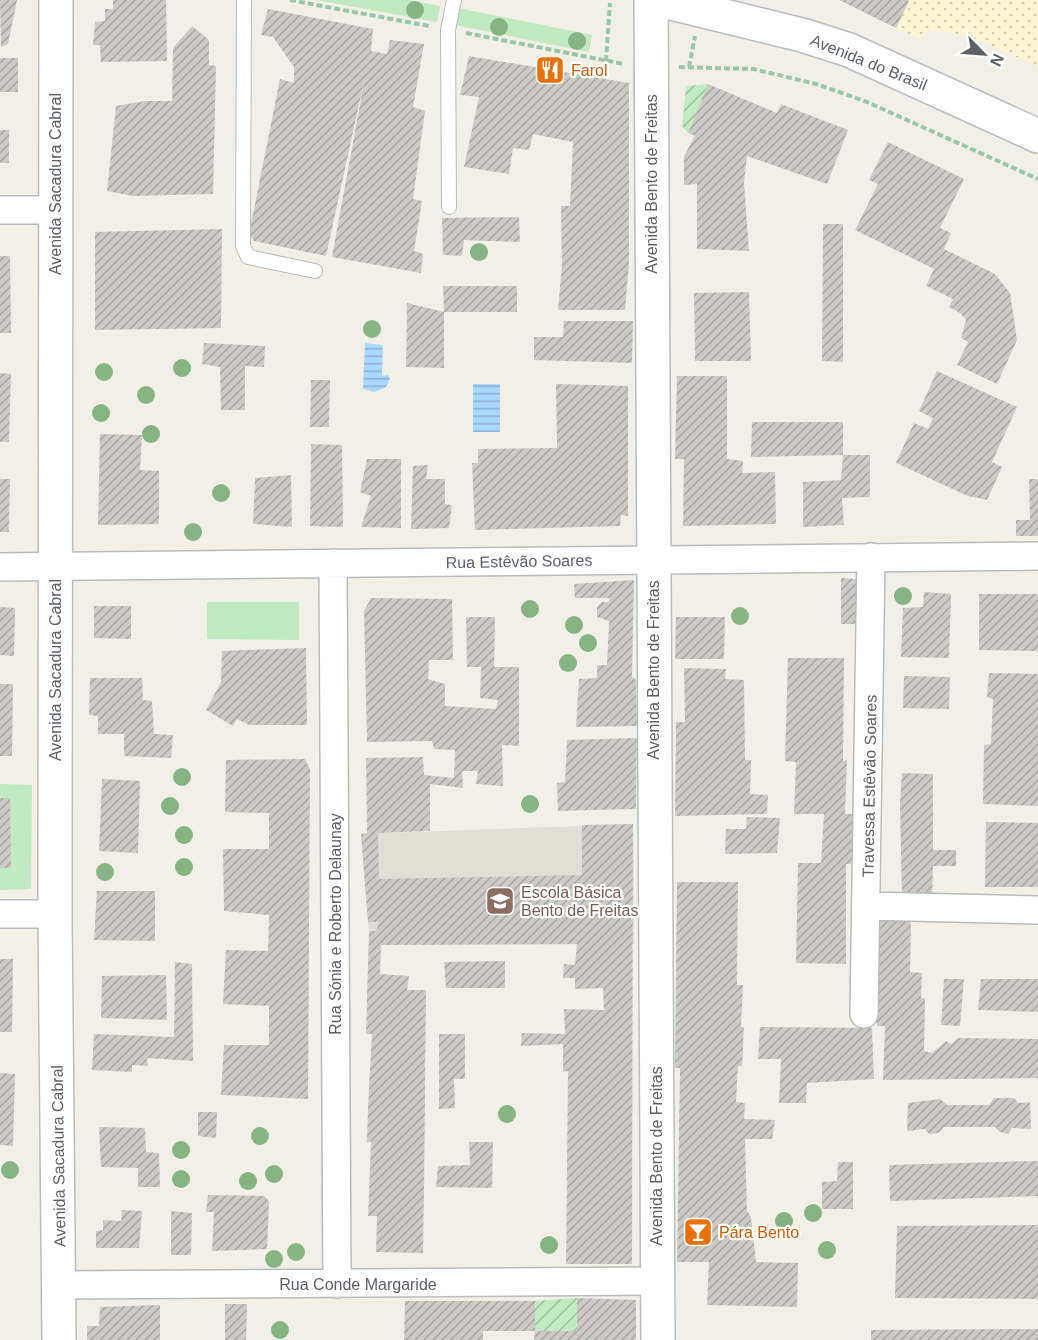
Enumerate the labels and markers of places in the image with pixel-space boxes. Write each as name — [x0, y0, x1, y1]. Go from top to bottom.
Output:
restaurant icon: Farol — [534, 54, 566, 86]
place label: Farol — [571, 62, 607, 79]
place label: Escola Básica Bento de Freitas — [521, 884, 638, 919]
school or university icon: Escola Básica Bento de Freitas — [484, 885, 516, 917]
bar icon: Pára Bento — [682, 1216, 714, 1248]
place label: Pára Bento — [719, 1224, 799, 1241]

